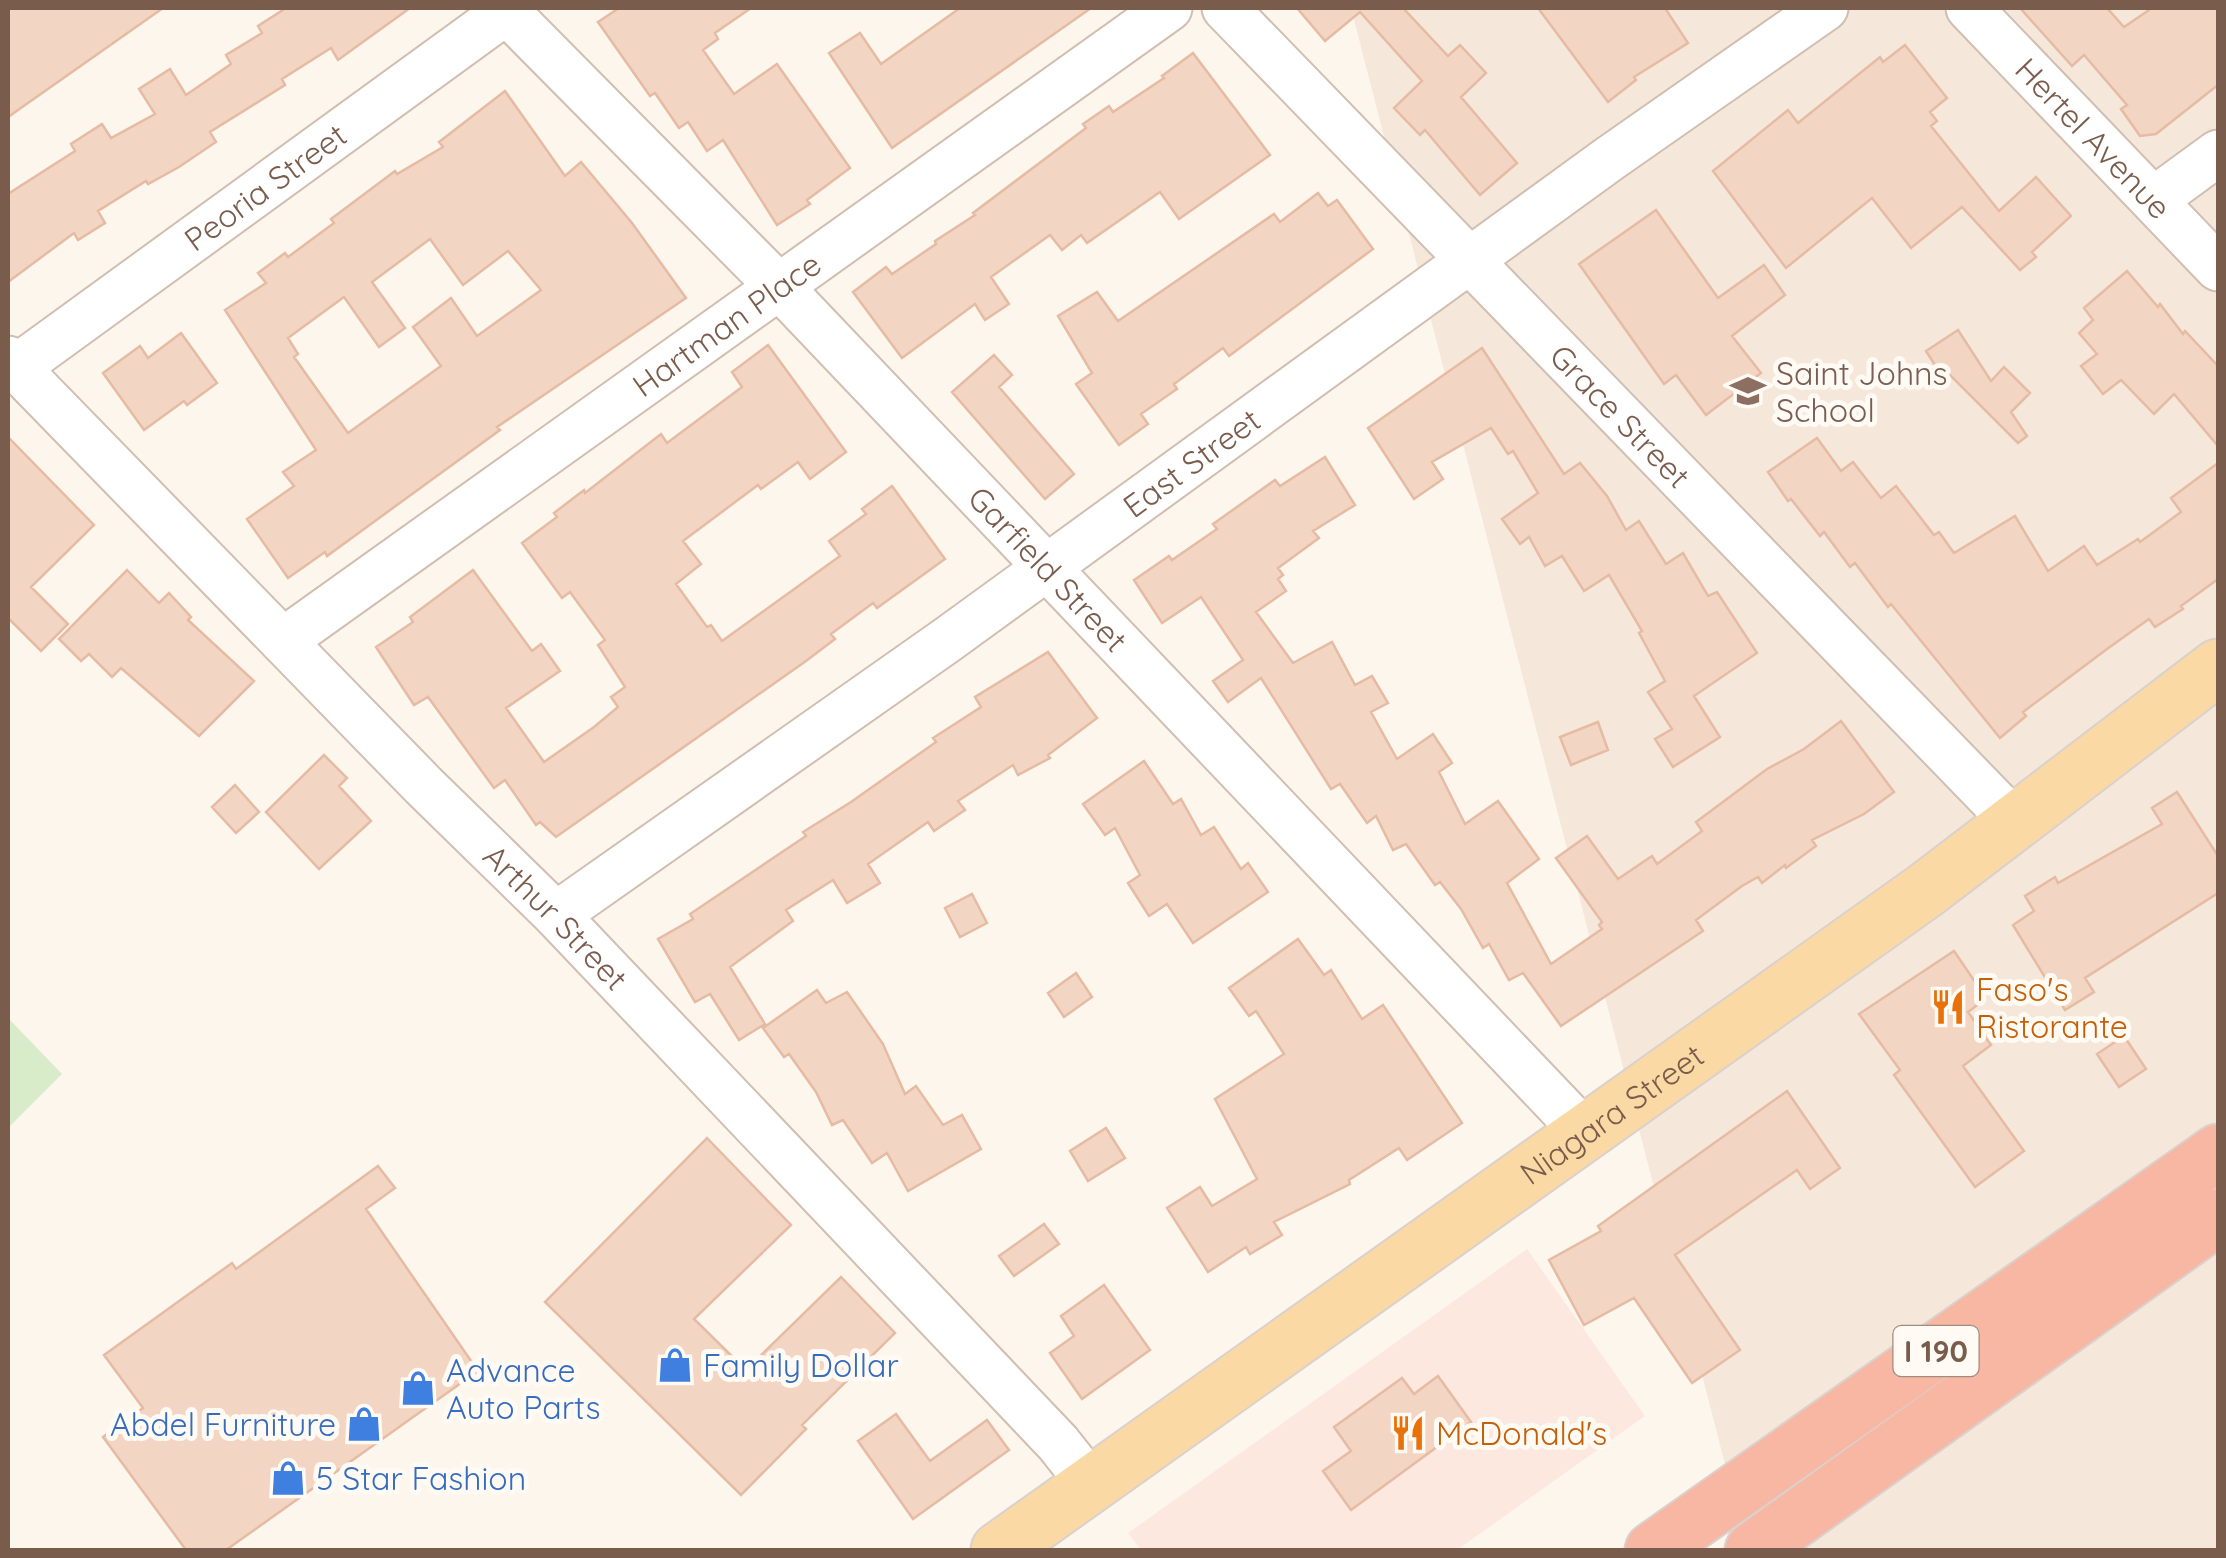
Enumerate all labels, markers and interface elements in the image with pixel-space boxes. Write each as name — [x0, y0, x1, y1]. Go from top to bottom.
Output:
street label: Hertel Avenue — [2007, 49, 2180, 227]
street label: Peoria Street — [176, 114, 354, 259]
street label: Hartman Place — [625, 243, 828, 405]
street label: Grace Street — [1542, 336, 1699, 496]
place label: Saint Johns School — [1776, 353, 1948, 430]
school or university icon: Saint Johns School — [1729, 372, 1767, 410]
street label: East Street — [1115, 399, 1268, 526]
street label: Garfield Street — [960, 478, 1136, 660]
street label: Arthur Street — [475, 836, 636, 998]
place label: Faso's Ristorante — [1976, 969, 2128, 1046]
restaurant icon: Faso's Ristorante — [1929, 988, 1967, 1026]
street label: Niagara Street — [1512, 1035, 1711, 1193]
road number: I 190 — [1894, 1326, 1978, 1376]
place label: Family Dollar — [703, 1345, 899, 1385]
shop icon: Family Dollar — [656, 1346, 694, 1384]
place label: Advance Auto Parts — [446, 1350, 600, 1427]
shop icon: Advance Auto Parts — [399, 1369, 437, 1407]
place label: Abdel Furniture — [110, 1404, 336, 1444]
shop icon: Abdel Furniture — [345, 1405, 383, 1443]
place label: McDonald's — [1436, 1413, 1607, 1453]
restaurant icon: McDonald's — [1389, 1414, 1427, 1452]
place label: 5 Star Fashion — [316, 1458, 526, 1498]
shop icon: 5 Star Fashion — [269, 1459, 307, 1497]

